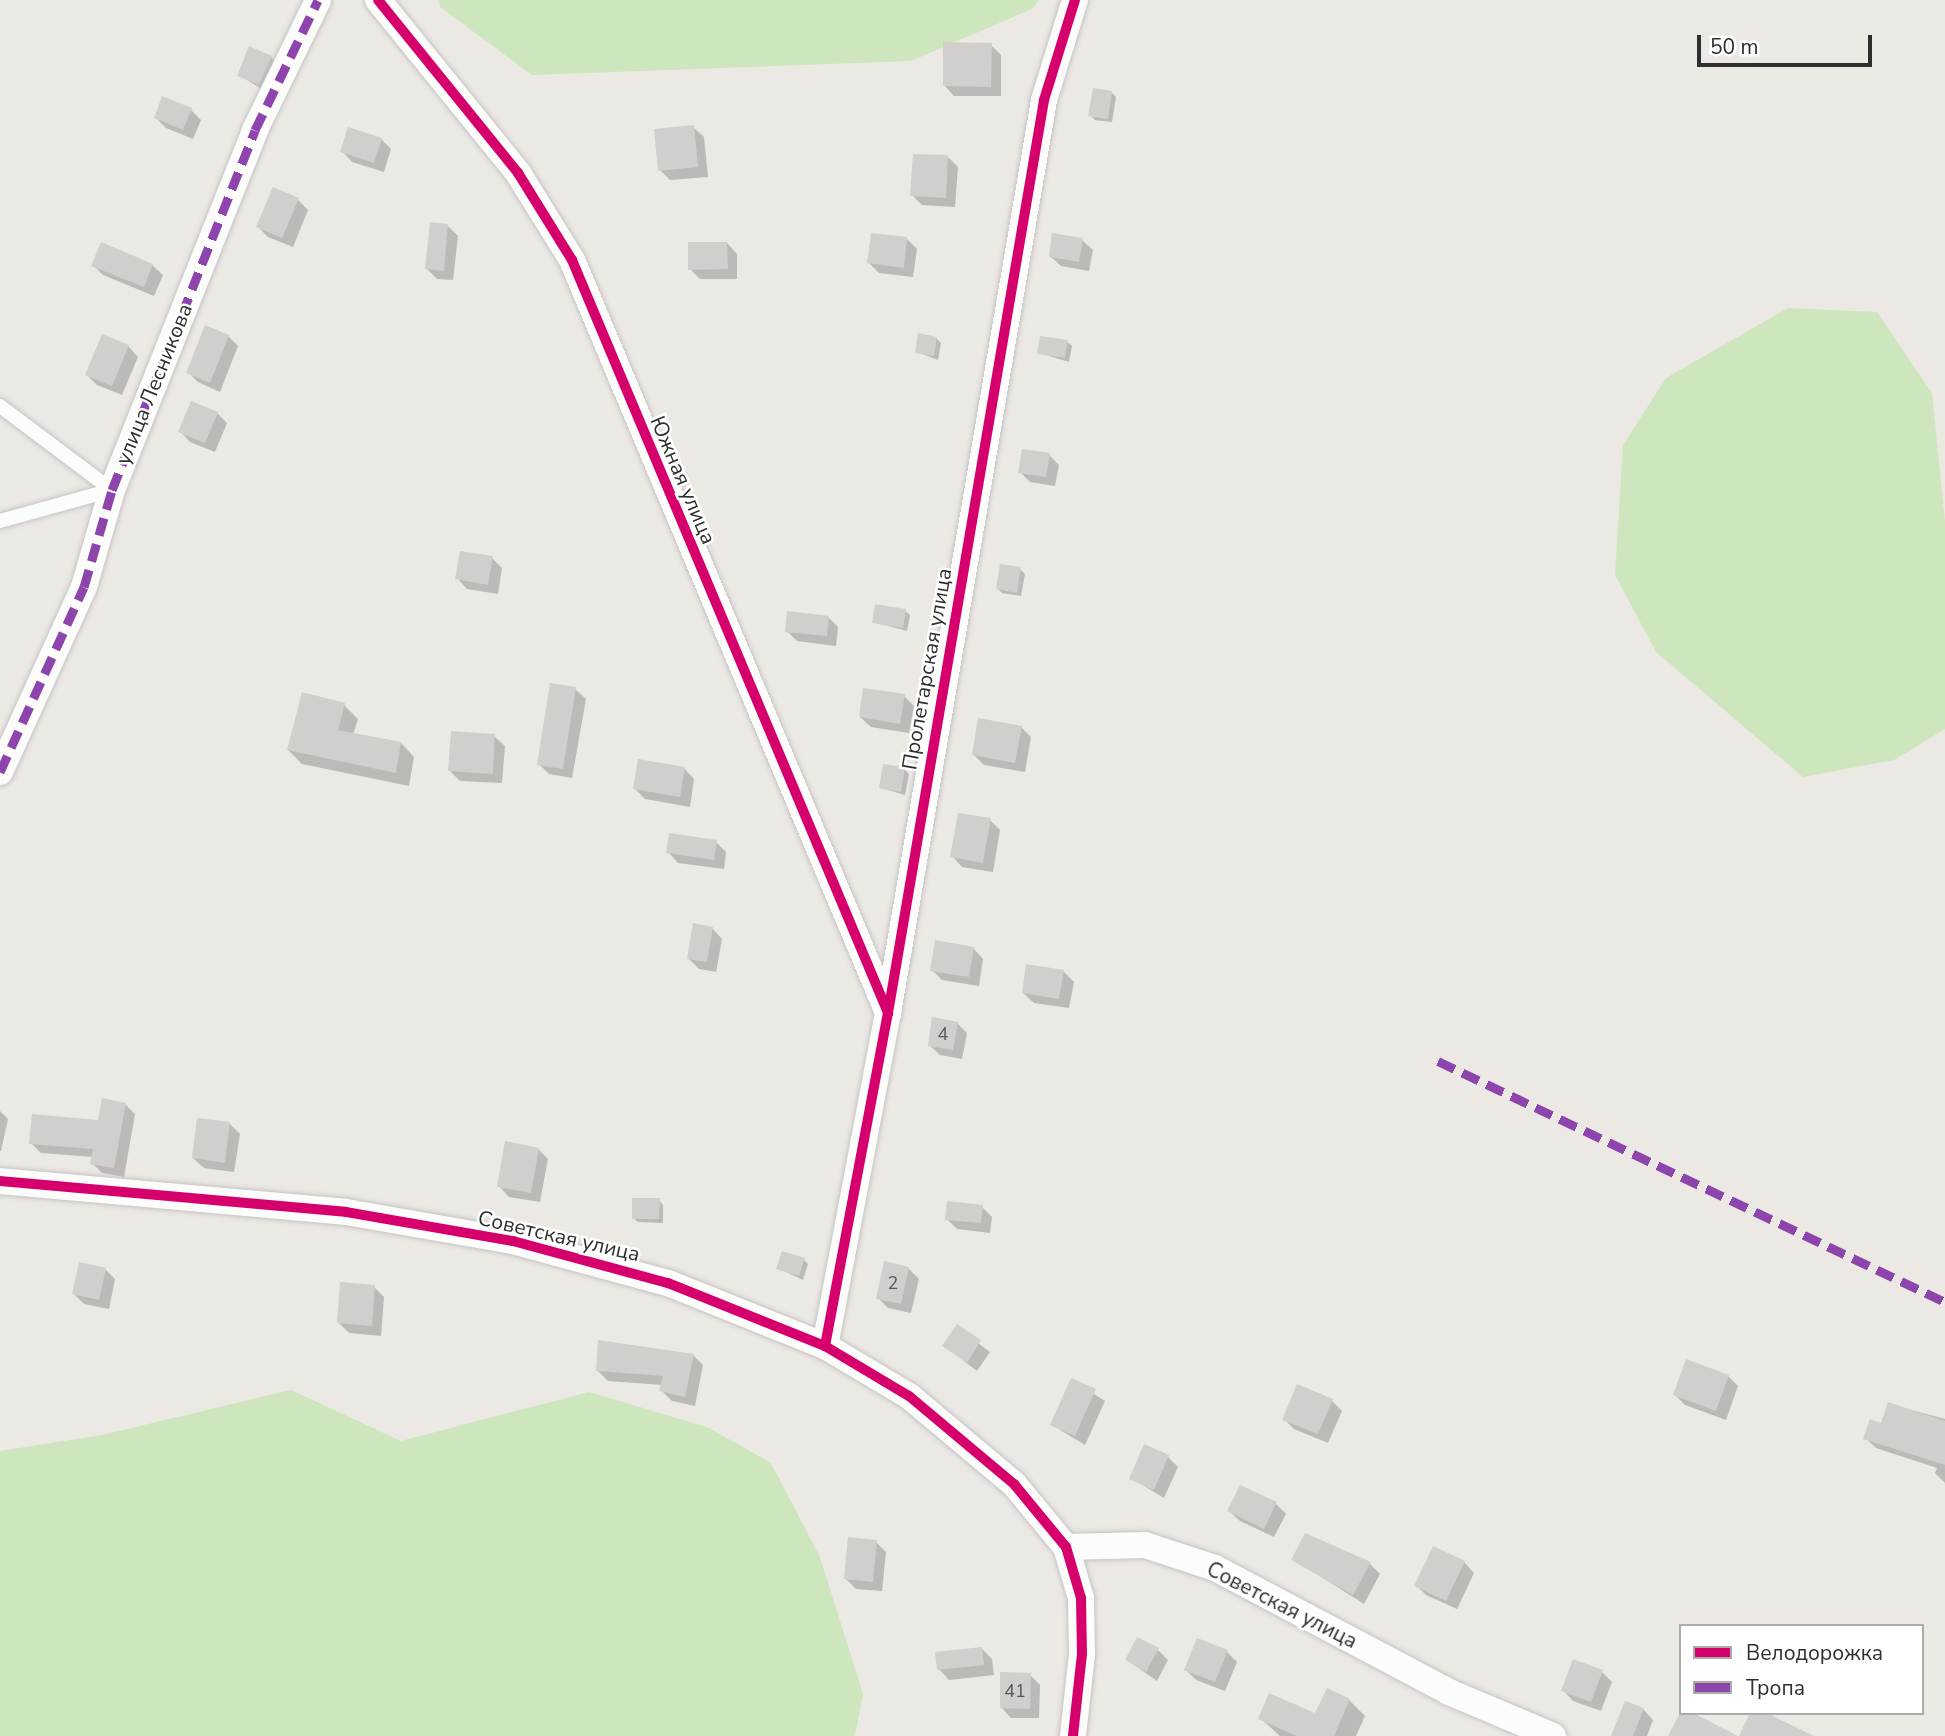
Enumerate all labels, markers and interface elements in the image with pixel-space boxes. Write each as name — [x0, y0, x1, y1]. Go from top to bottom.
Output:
scale bar — [1700, 21, 1875, 65]
text: 50 m — [1710, 33, 1759, 61]
street label: улица Лесникова — [110, 300, 198, 468]
street label: Южная улица — [645, 412, 721, 548]
street label: Пролетарская улица — [897, 566, 957, 772]
house number: 4 — [938, 1023, 948, 1045]
street label: Советская улица — [476, 1205, 642, 1267]
house number: 2 — [888, 1272, 898, 1294]
street label: Советская улица — [1203, 1556, 1361, 1654]
legend — [1679, 1624, 1924, 1715]
text: Велодорожка — [1746, 1639, 1883, 1667]
text: Тропа — [1746, 1674, 1805, 1702]
house number: 41 — [1004, 1680, 1026, 1702]

